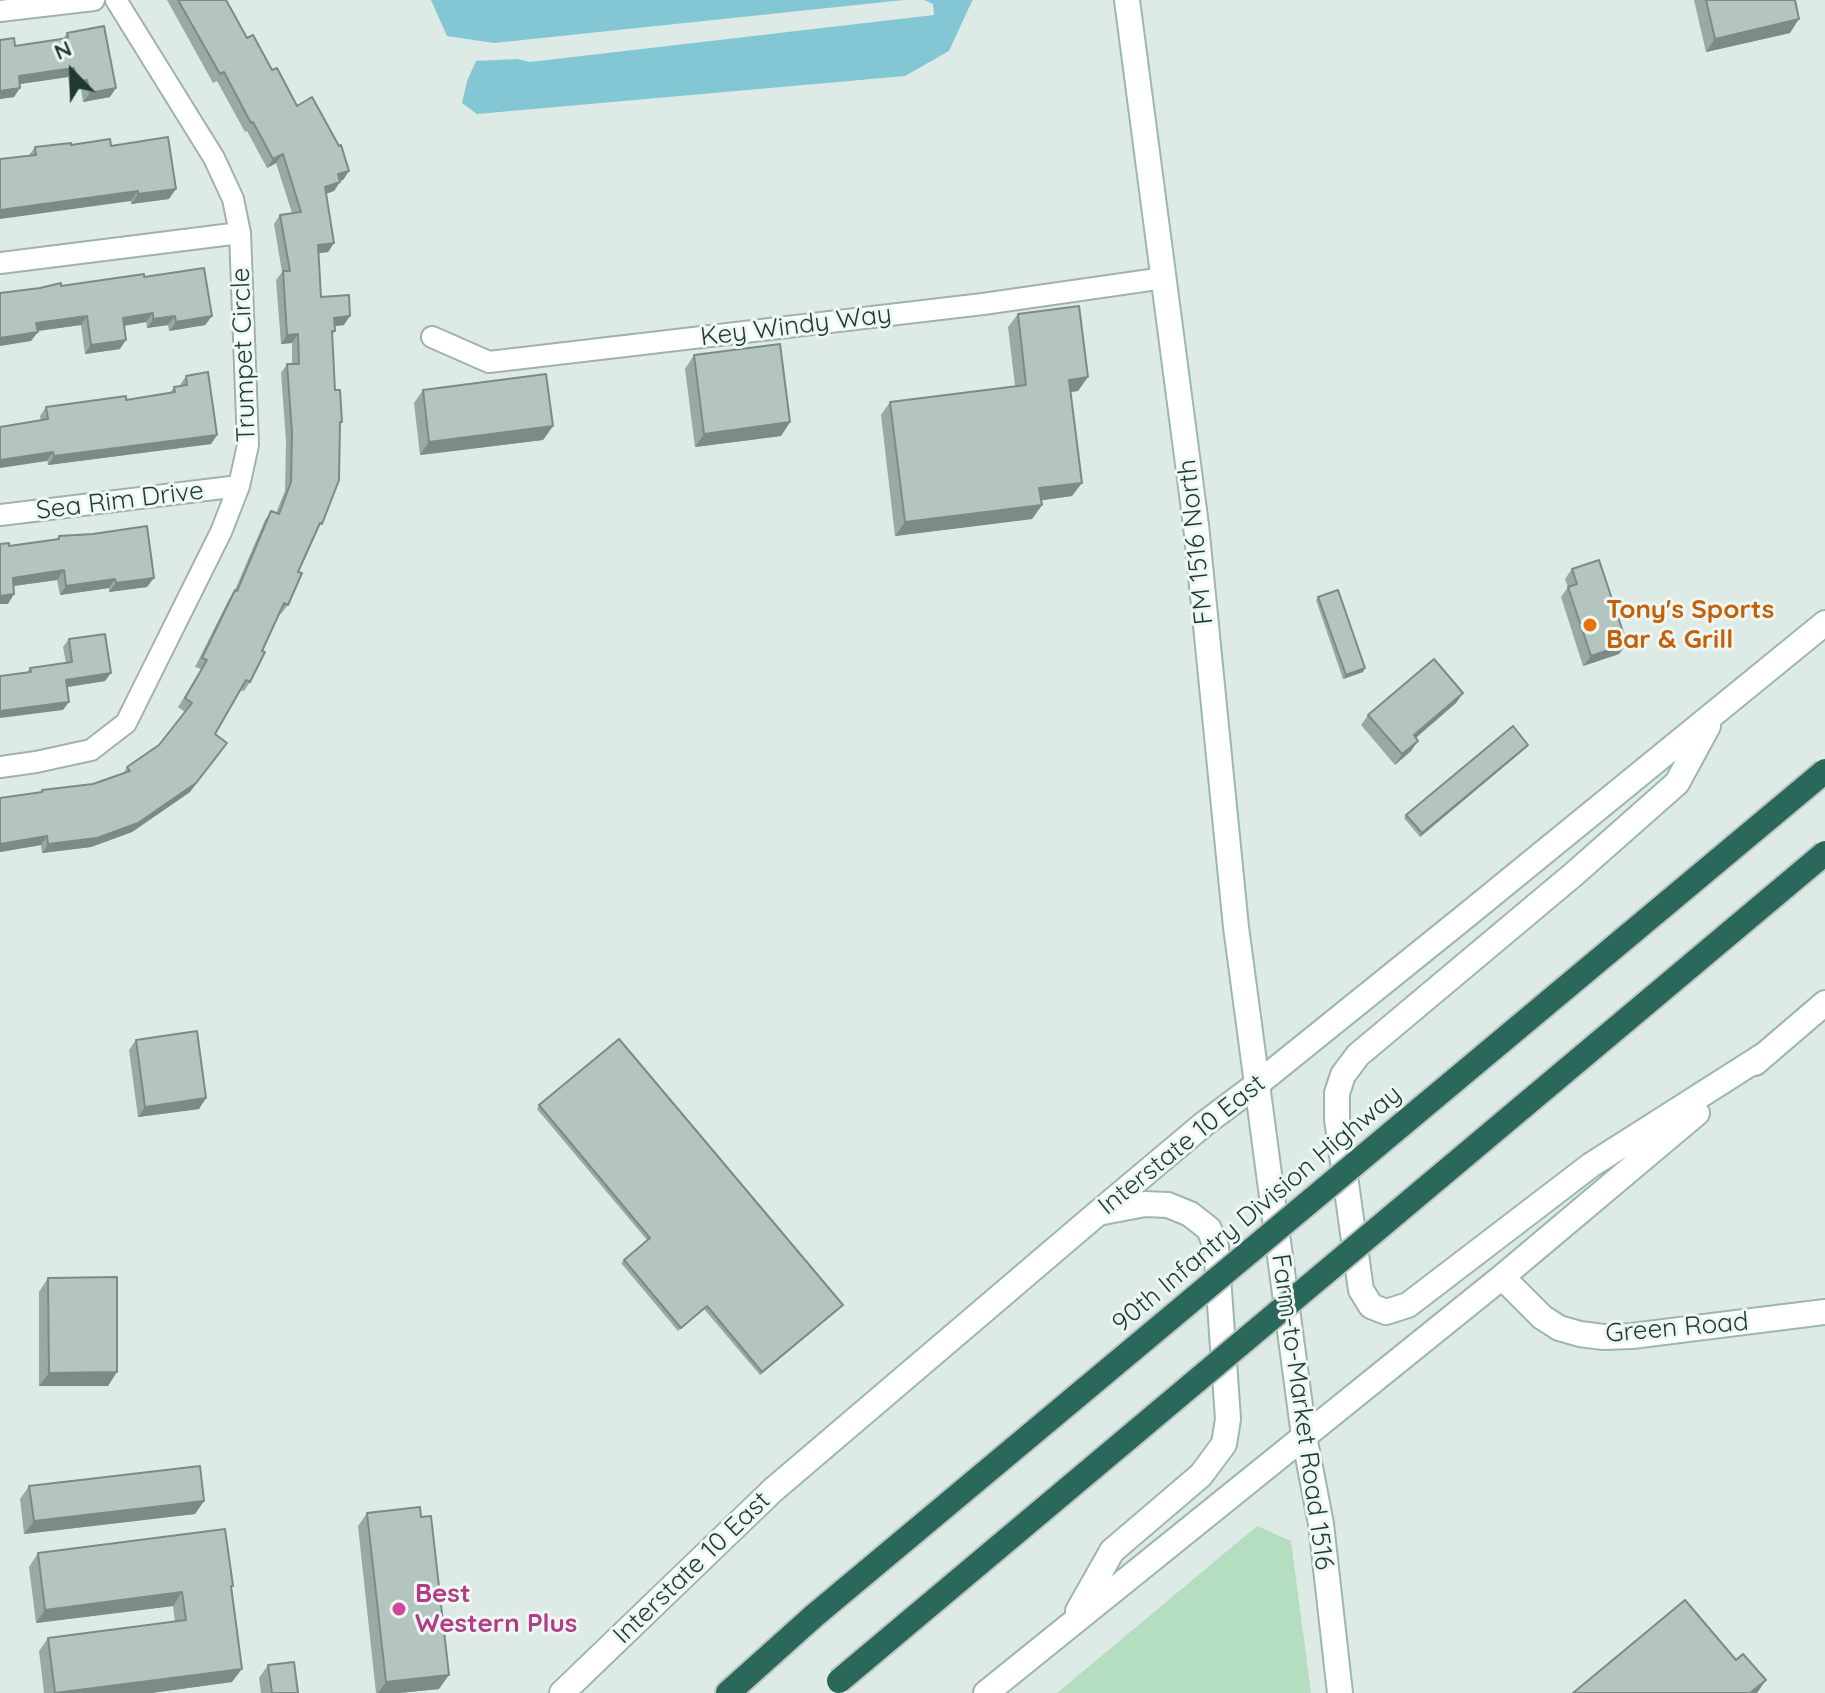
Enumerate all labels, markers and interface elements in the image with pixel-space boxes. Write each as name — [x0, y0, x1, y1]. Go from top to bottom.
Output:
north arrow — [32, 32, 112, 112]
text: N — [50, 34, 76, 66]
street label: Trumpet Circle — [225, 267, 263, 443]
street label: Key Windy Way — [699, 299, 893, 353]
street label: FM 1516 North — [1172, 458, 1220, 626]
street label: Sea Rim Drive — [34, 475, 206, 527]
place label: Tony's Sports Bar & Grill — [1606, 594, 1774, 656]
marker: Tony's Sports Bar & Grill — [1581, 616, 1599, 634]
street label: Interstate 10 East — [1092, 1068, 1272, 1222]
street label: 90th Infantry Division Highway — [1106, 1079, 1408, 1339]
street label: Farm-to-Market Road 1516 — [1264, 1252, 1340, 1572]
street label: Green Road — [1604, 1306, 1750, 1350]
street label: Interstate 10 East — [607, 1485, 777, 1651]
place label: Best Western Plus — [415, 1578, 577, 1640]
marker: Best Western Plus — [390, 1600, 408, 1618]

